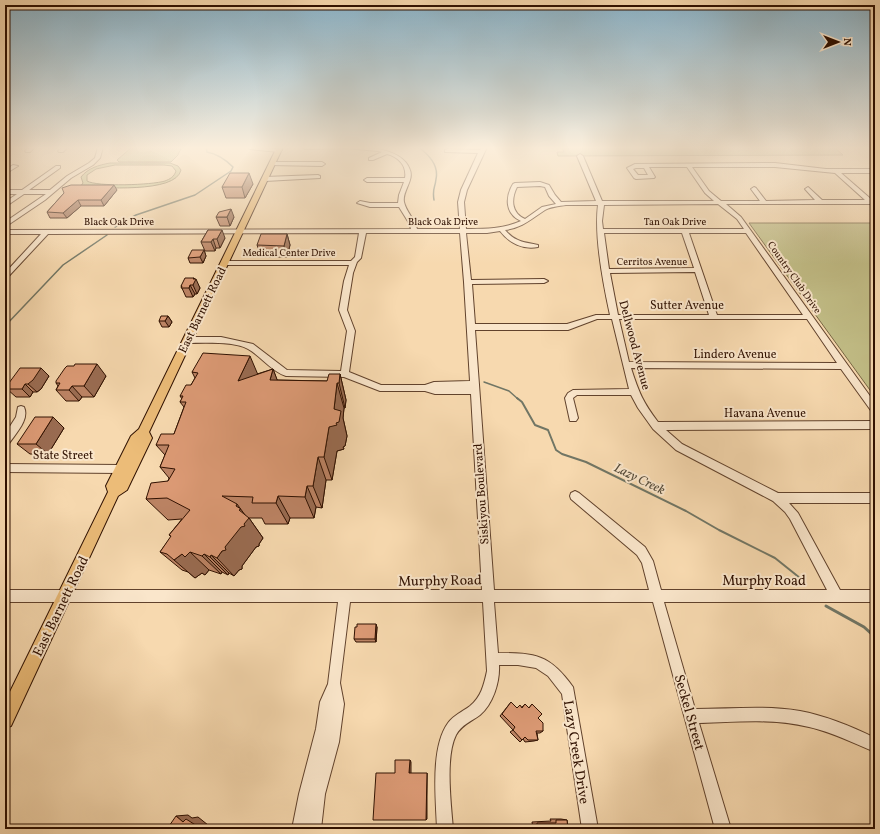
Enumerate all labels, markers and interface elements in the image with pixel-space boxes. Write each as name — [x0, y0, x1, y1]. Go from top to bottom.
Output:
north arrow — [818, 22, 858, 62]
text: N — [839, 38, 854, 46]
street label: Black Oak Drive — [84, 215, 154, 229]
street label: Black Oak Drive — [408, 215, 478, 229]
street label: Tan Oak Drive — [644, 215, 706, 229]
street label: Country Club Drive — [764, 239, 825, 317]
street label: Medical Center Drive — [243, 246, 336, 260]
street label: Cerritos Avenue — [617, 255, 687, 269]
street label: East Barnett Road — [175, 264, 231, 356]
street label: Sutter Avenue — [650, 298, 724, 314]
street label: Dellwood Avenue — [614, 299, 654, 392]
street label: Lindero Avenue — [693, 347, 777, 363]
street label: Havana Avenue — [724, 406, 806, 422]
street label: Siskiyou Boulevard — [470, 443, 494, 545]
street label: State Street — [33, 448, 93, 464]
water label: Lazy Creek — [611, 460, 668, 500]
street label: East Barnett Road — [29, 553, 94, 660]
street label: Murphy Road — [398, 571, 482, 592]
street label: Murphy Road — [722, 572, 806, 591]
street label: Seckel Street — [669, 672, 708, 753]
street label: Lazy Creek Drive — [558, 699, 593, 806]

